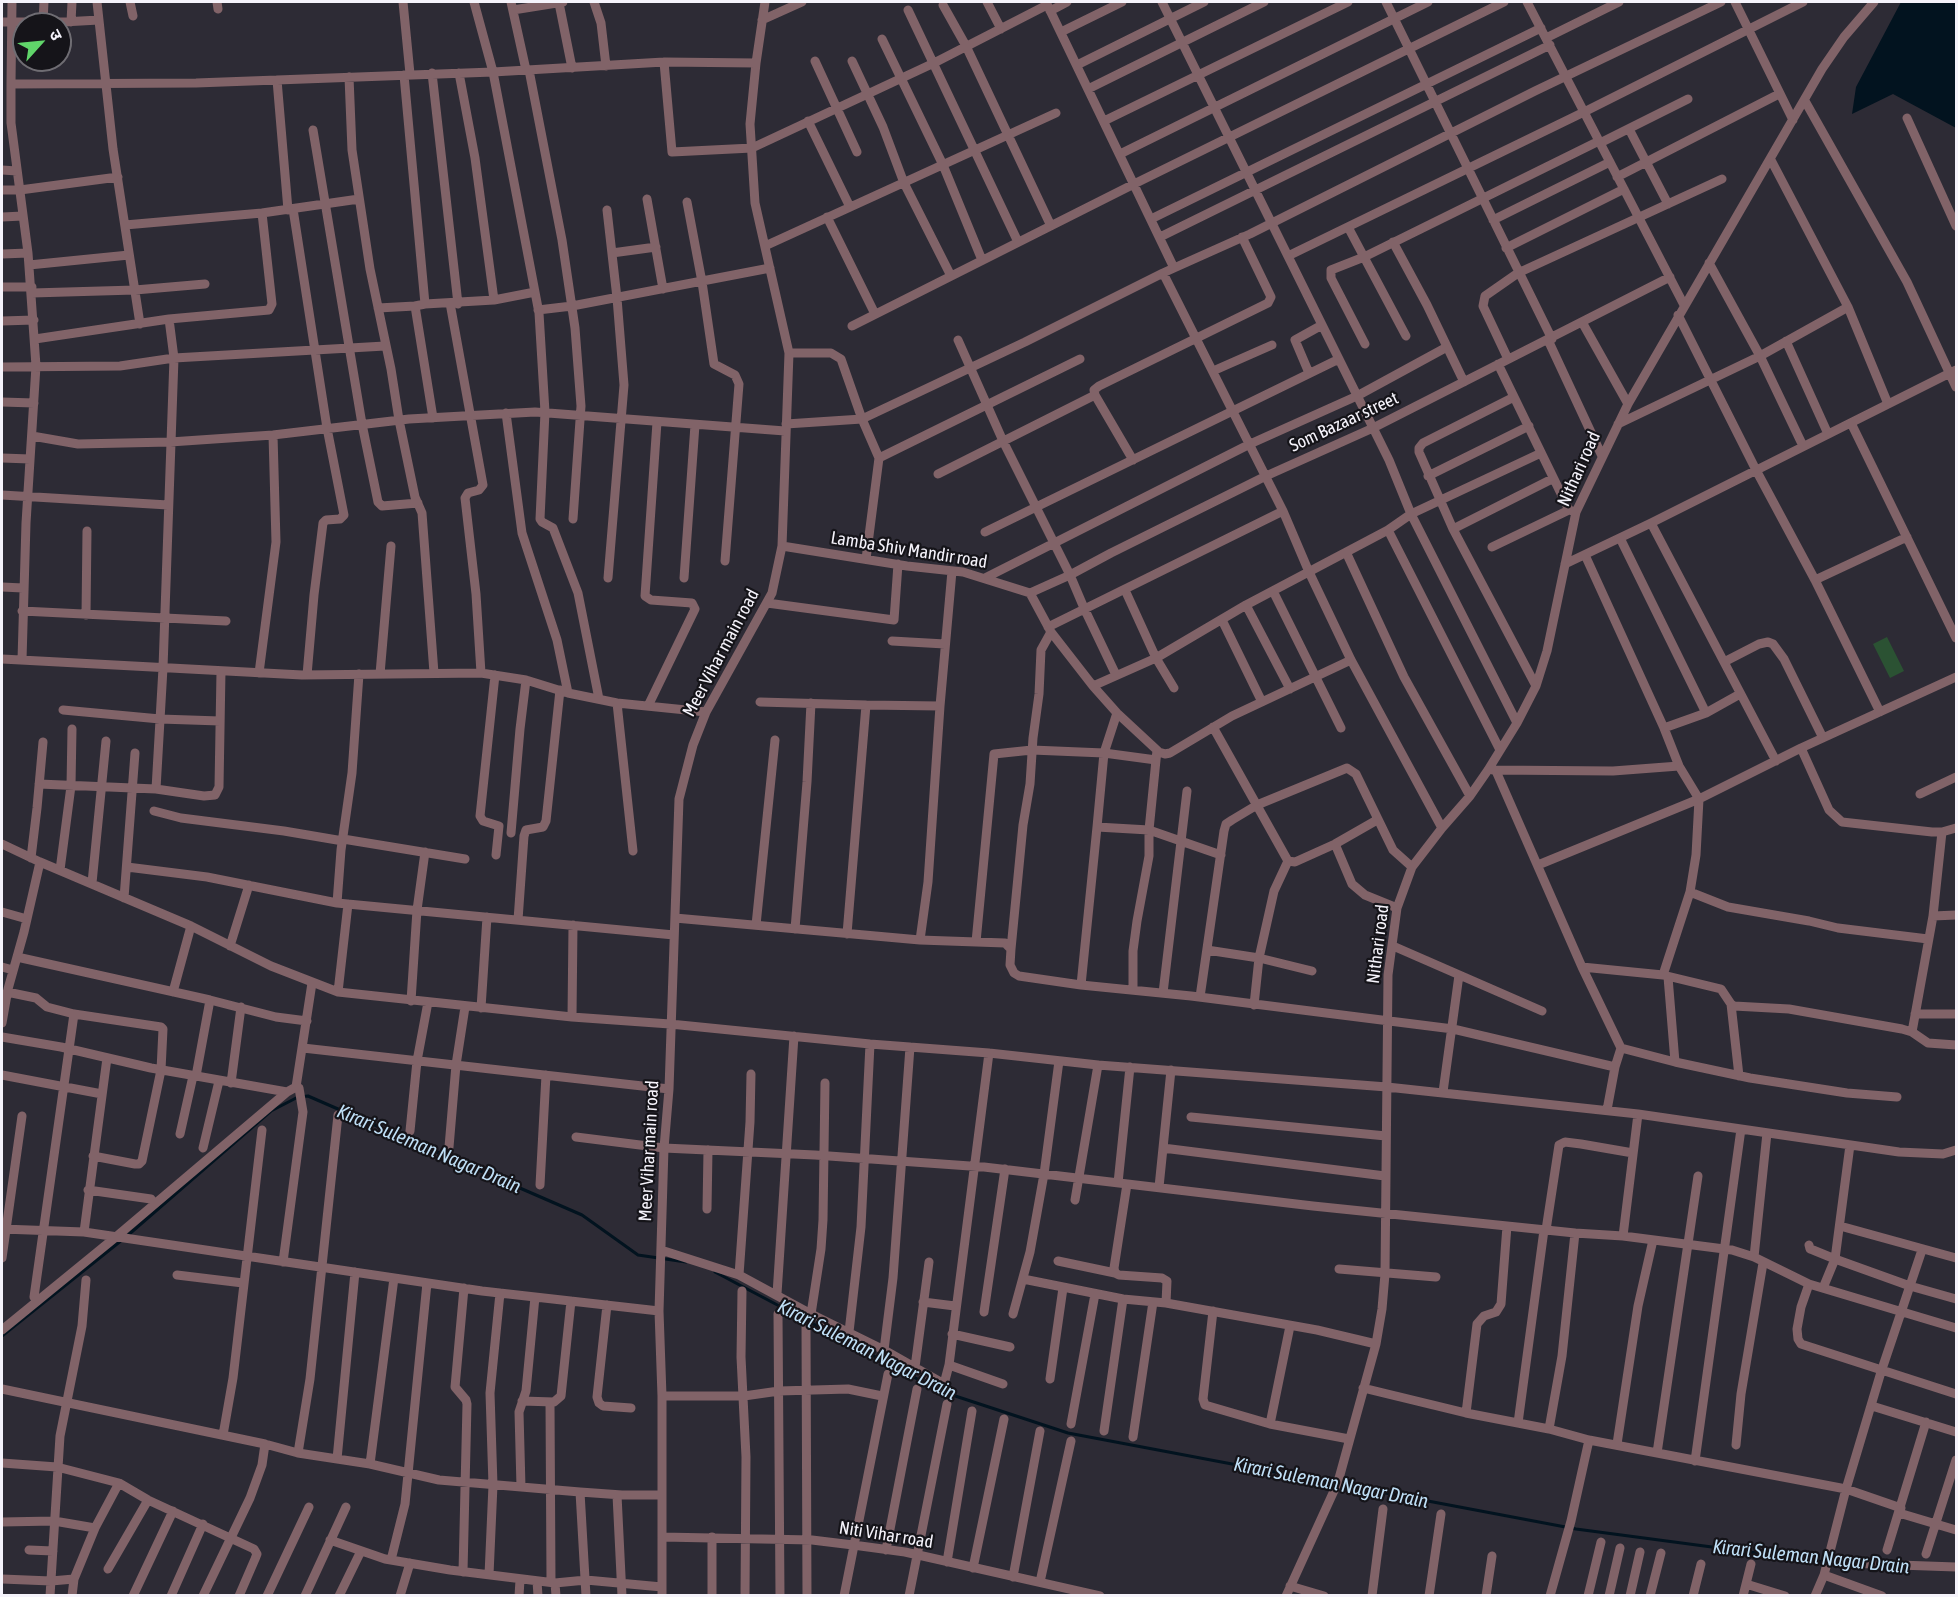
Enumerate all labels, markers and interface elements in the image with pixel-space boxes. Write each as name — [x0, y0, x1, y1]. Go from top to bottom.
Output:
north arrow — [12, 12, 72, 72]
text: उ — [46, 26, 66, 43]
street label: Som Bazaar street — [1286, 387, 1402, 457]
street label: Nithari road — [1553, 428, 1605, 510]
street label: Lamba Shiv Mandir road — [829, 527, 989, 573]
street label: Meer Vihar main road — [678, 586, 764, 720]
street label: Nithari road — [1362, 903, 1394, 985]
street label: Meer Vihar main road — [635, 1080, 663, 1222]
water label: Kirari Suleman Nagar Drain — [333, 1099, 525, 1199]
water label: Kirari Suleman Nagar Drain — [773, 1294, 961, 1406]
water label: Kirari Suleman Nagar Drain — [1232, 1452, 1430, 1514]
street label: Niti Vihar road — [837, 1517, 935, 1553]
water label: Kirari Suleman Nagar Drain — [1711, 1535, 1911, 1579]

